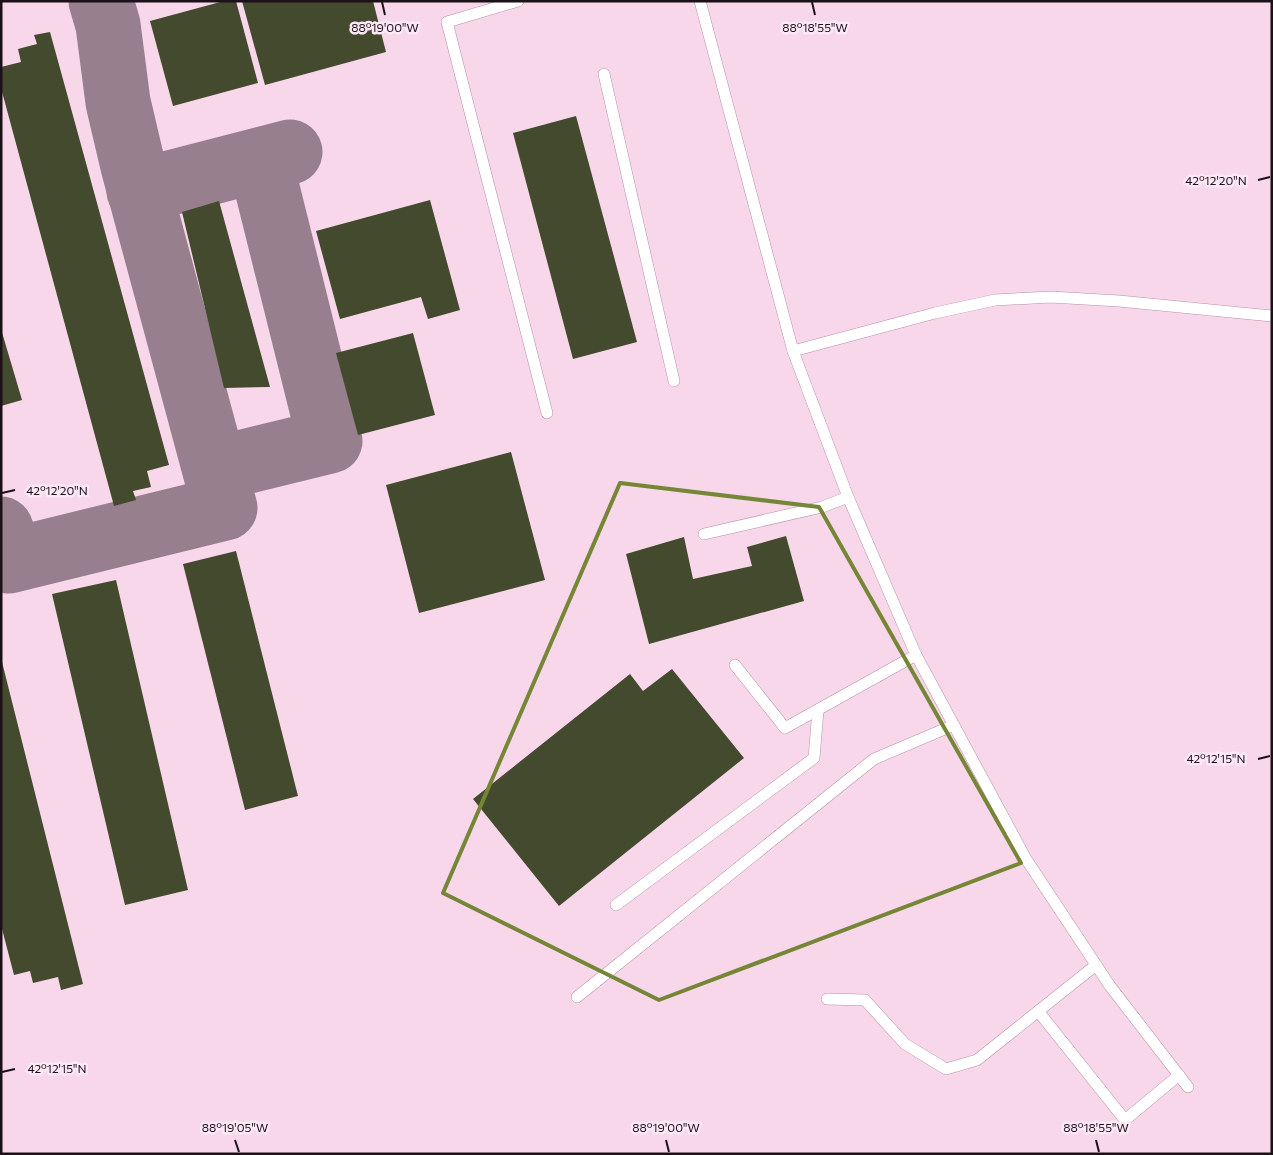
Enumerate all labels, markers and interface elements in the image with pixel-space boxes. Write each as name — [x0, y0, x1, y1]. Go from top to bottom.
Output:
text: 88°19'00"W — [351, 20, 419, 34]
text: 88°18'55"W — [782, 20, 848, 34]
text: 42°12'20"N — [1185, 173, 1247, 187]
text: 42°12'20"N — [26, 483, 88, 497]
text: 42°12'15"N — [1186, 751, 1246, 765]
text: 42°12'15"N — [27, 1061, 87, 1075]
text: 88°19'05"W — [202, 1120, 268, 1134]
text: 88°19'00"W — [632, 1120, 700, 1134]
text: 88°18'55"W — [1063, 1120, 1129, 1134]

